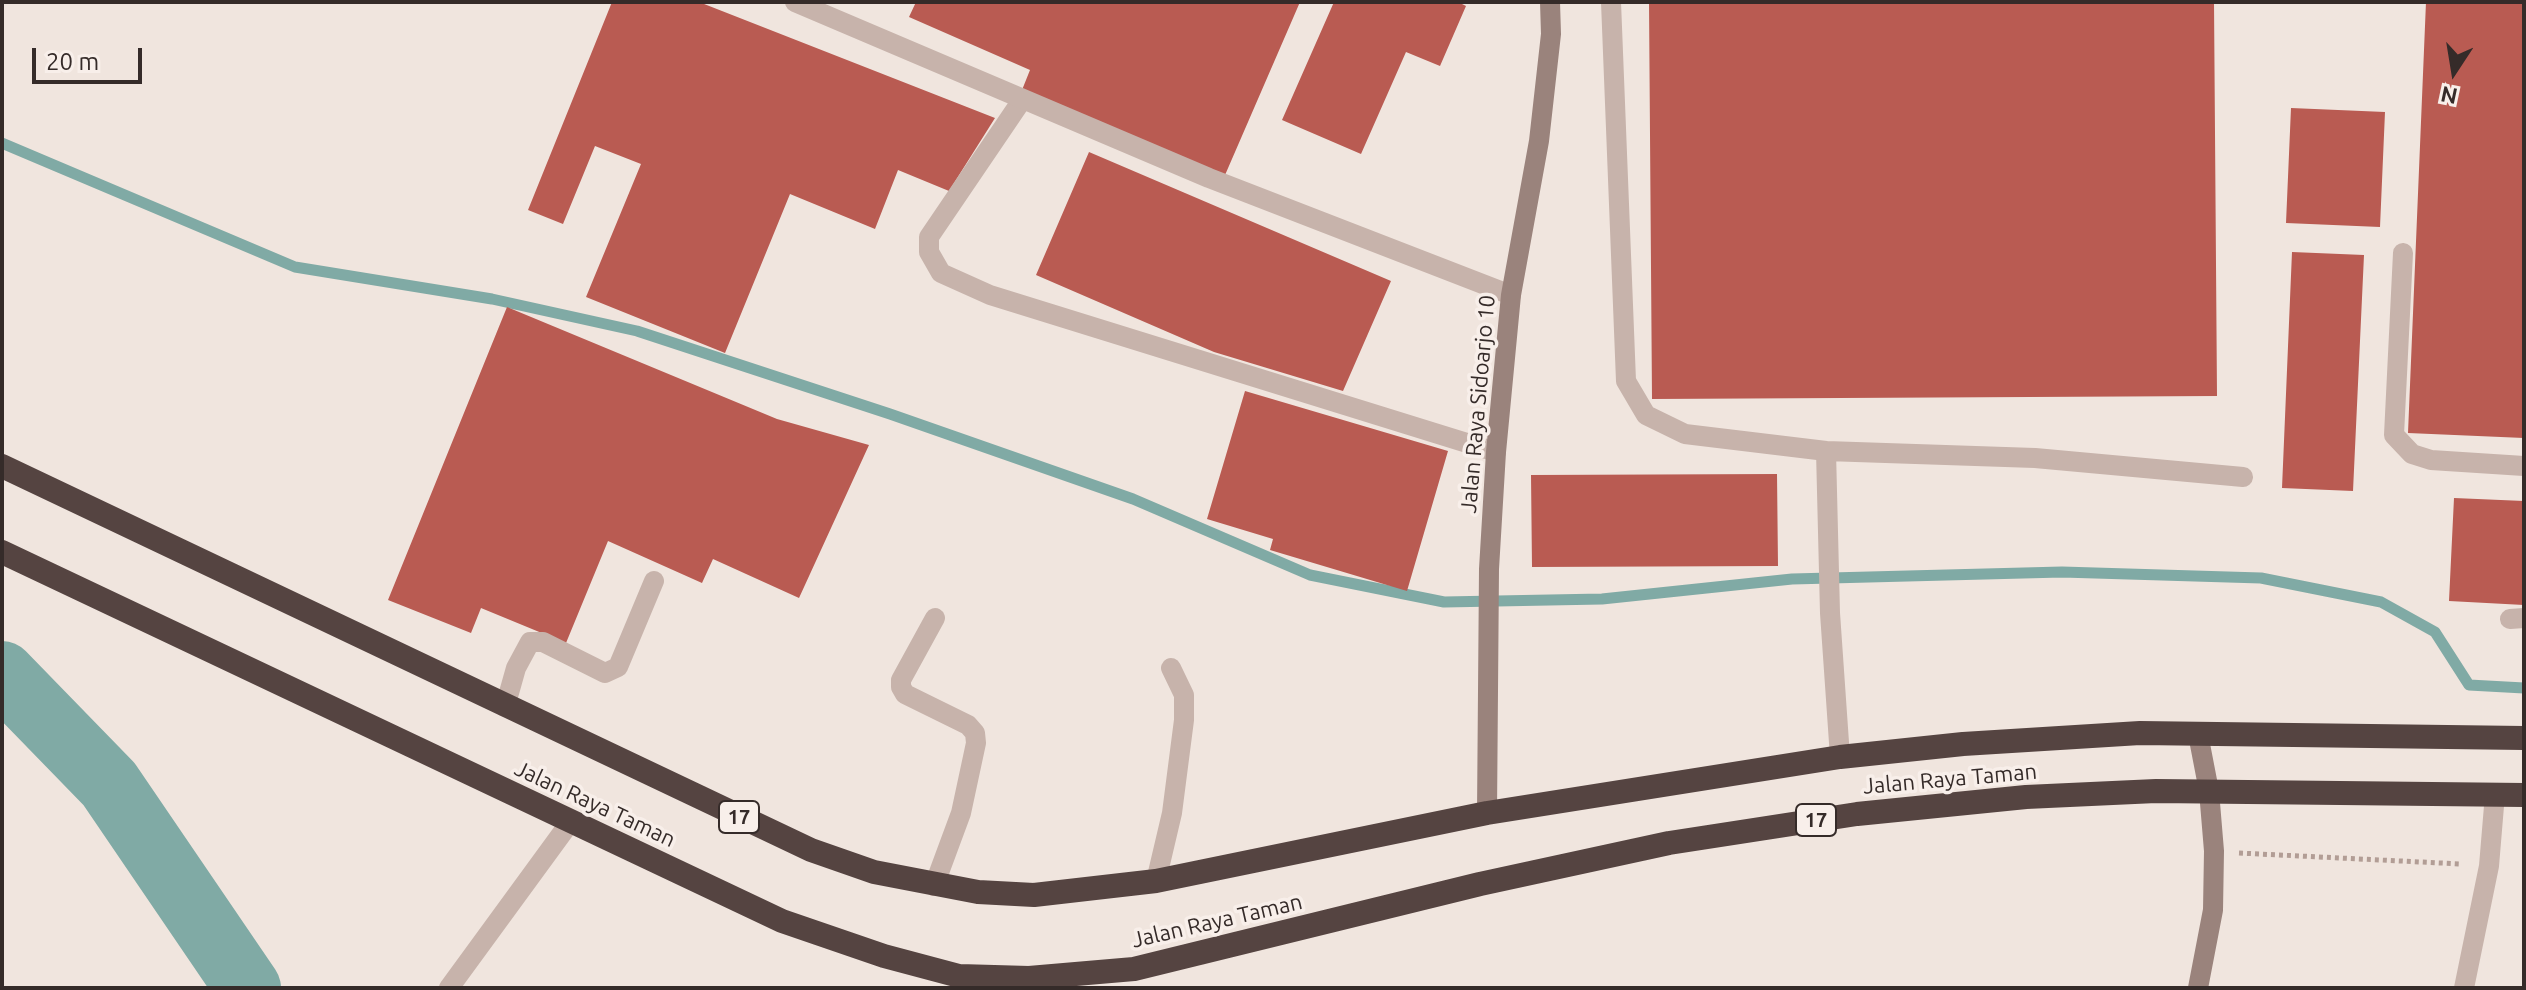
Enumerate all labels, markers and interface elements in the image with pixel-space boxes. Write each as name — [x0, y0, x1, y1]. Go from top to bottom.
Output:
scale bar — [36, 32, 146, 82]
north arrow — [2414, 32, 2494, 112]
text: 20 m — [46, 48, 99, 75]
text: N — [2438, 82, 2460, 110]
street label: Jalan Raya Sidoarjo 10 — [1455, 294, 1501, 514]
street label: Jalan Raya Taman — [510, 755, 680, 853]
street label: Jalan Raya Taman — [1862, 758, 2038, 800]
road number: 17 — [719, 801, 759, 833]
road number: 17 — [1796, 804, 1836, 836]
street label: Jalan Raya Taman — [1129, 889, 1305, 953]

